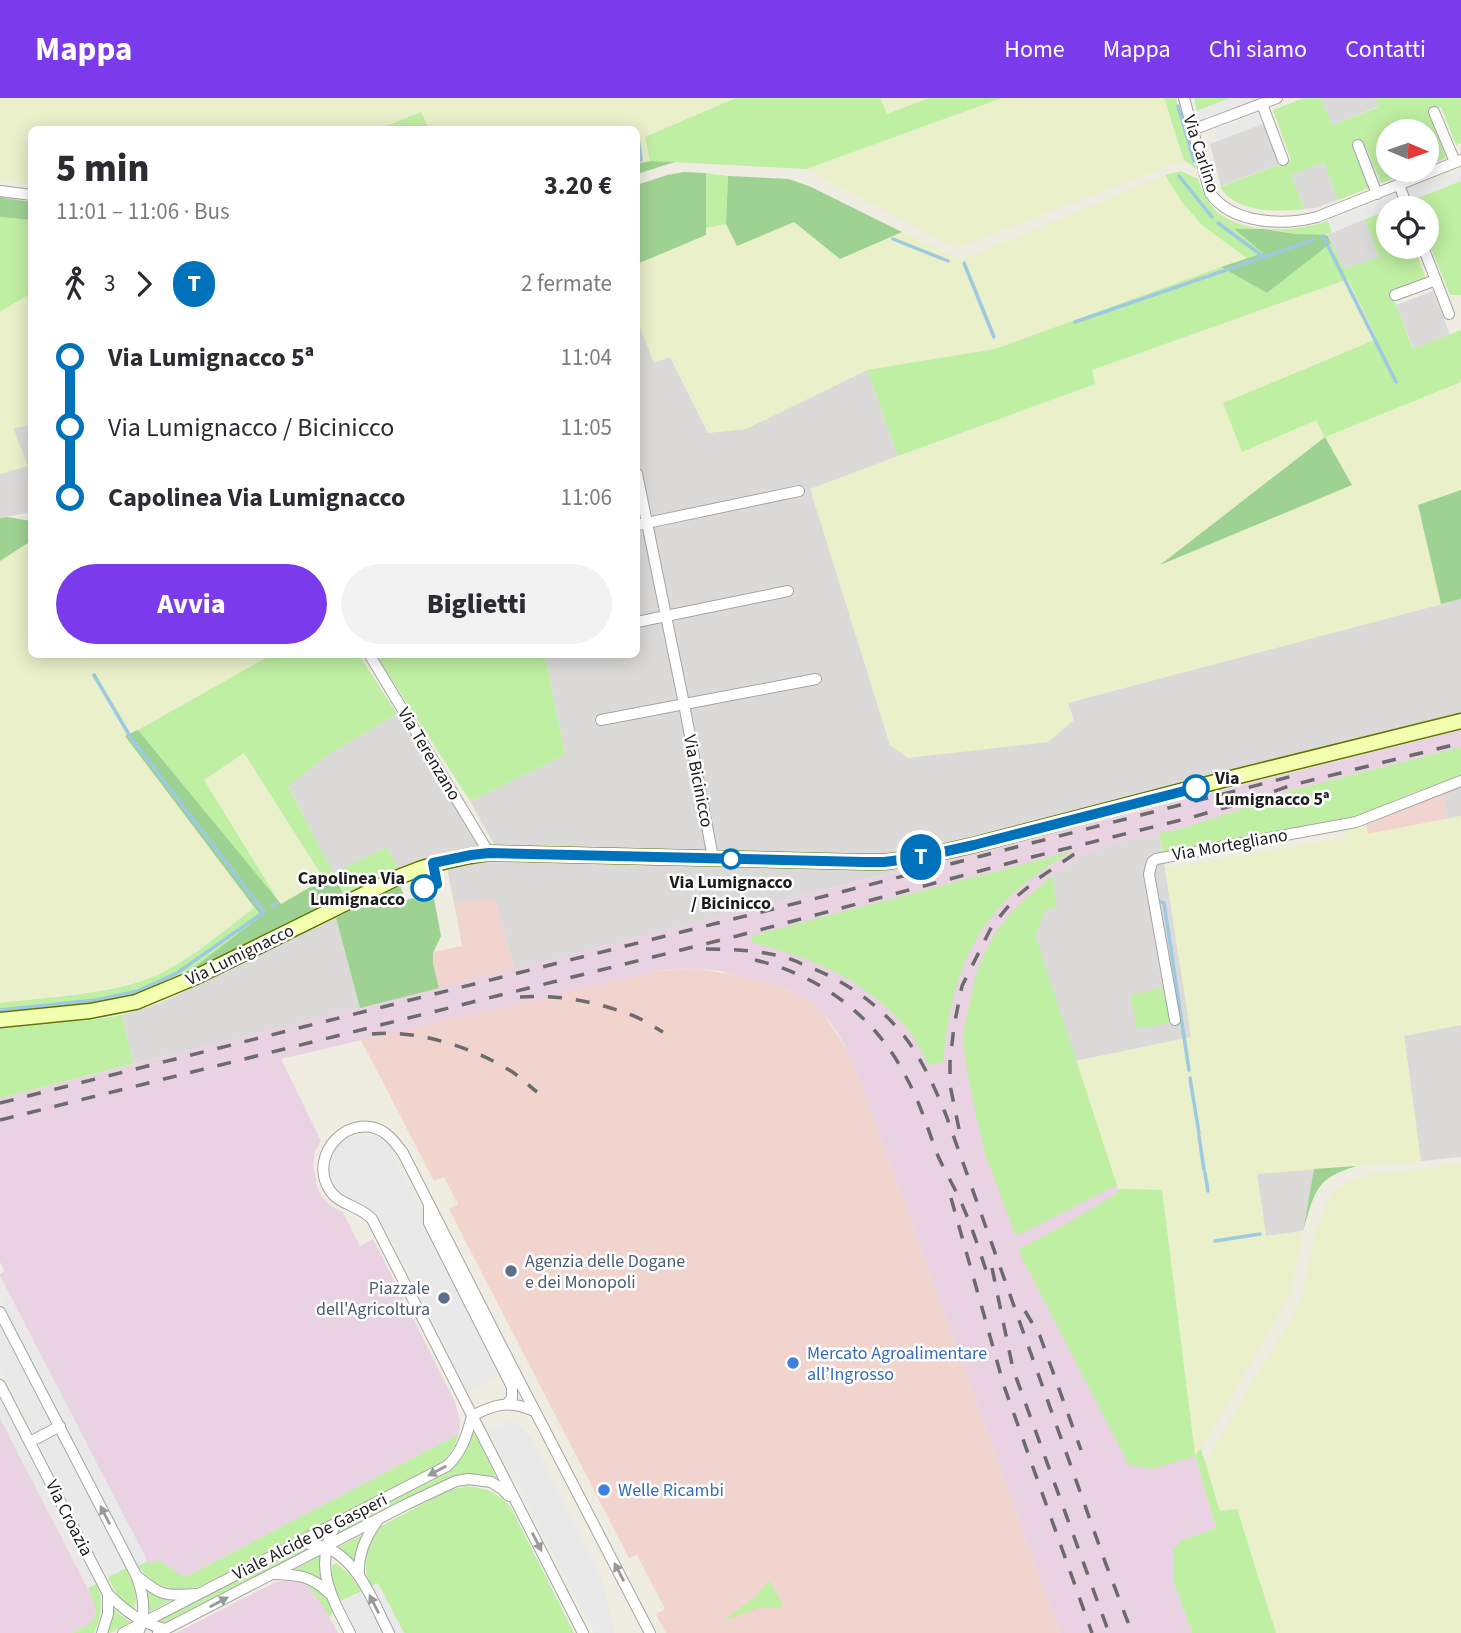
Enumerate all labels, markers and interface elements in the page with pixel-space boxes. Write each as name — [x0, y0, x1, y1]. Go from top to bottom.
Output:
text: Mappa — [35, 26, 132, 73]
text: Home — [1004, 32, 1065, 67]
text: Mappa — [1103, 32, 1171, 67]
text: Chi siamo — [1209, 32, 1307, 67]
text: Contatti — [1345, 32, 1426, 67]
street label: Via Carlino — [1177, 112, 1225, 196]
north arrow — [1376, 119, 1438, 182]
map controls — [1376, 119, 1439, 259]
text: 5 min — [56, 142, 149, 196]
text: 3.20 € — [544, 167, 612, 204]
text: 11:01 – 11:06 · Bus — [56, 195, 230, 228]
button: locate — [1376, 196, 1439, 259]
icon: walk — [56, 265, 94, 303]
icon: forward — [125, 265, 163, 303]
text: T — [187, 266, 201, 301]
text: 3 — [104, 267, 115, 300]
text: 2 fermate — [521, 267, 612, 300]
text: Via Lumignacco 5ª — [108, 339, 314, 376]
text: 11:04 — [561, 341, 612, 374]
text: Via Lumignacco / Bicinicco — [108, 409, 394, 446]
text: 11:05 — [561, 411, 612, 444]
text: Capolinea Via Lumignacco — [108, 479, 406, 516]
text: 11:06 — [561, 481, 612, 514]
button: Avvia — [56, 564, 327, 644]
button: Biglietti — [341, 564, 612, 644]
street label: Via Terenzano — [391, 703, 467, 805]
street label: Via Bicinicco — [677, 733, 719, 829]
place label: Via Lumignacco 5ª — [1214, 766, 1330, 812]
marker: Via Lumignacco 5ª — [1183, 775, 1209, 801]
street label: Via Mortegliano — [1170, 823, 1290, 867]
line badge: T — [898, 834, 944, 880]
text: T — [914, 839, 928, 874]
marker: Via Lumignacco / Bicinicco — [721, 849, 741, 869]
place label: Capolinea Via Lumignacco — [298, 866, 405, 912]
place label: Via Lumignacco / Bicinicco — [668, 870, 793, 916]
marker: Capolinea Via Lumignacco — [411, 875, 437, 901]
street label: Via Lumignacco — [182, 918, 298, 992]
place label: Agenzia delle Dogane e dei Monopoli — [525, 1249, 685, 1295]
marker: Agenzia delle Dogane e dei Monopoli — [503, 1263, 519, 1279]
place label: Piazzale dell'Agricoltura — [316, 1276, 430, 1322]
marker: Piazzale dell'Agricoltura — [436, 1290, 452, 1306]
place label: Mercato Agroalimentare all’Ingrosso — [807, 1341, 987, 1387]
marker: Mercato Agroalimentare all’Ingrosso — [785, 1355, 801, 1371]
one-way arrow — [427, 1465, 447, 1477]
street label: Via Croazia — [39, 1476, 99, 1560]
place label: Welle Ricambi — [618, 1478, 724, 1503]
marker: Welle Ricambi — [596, 1482, 612, 1498]
street label: Viale Alcide De Gasperi — [228, 1487, 392, 1587]
one-way arrow — [100, 1505, 111, 1525]
one-way arrow — [531, 1532, 542, 1552]
one-way arrow — [613, 1563, 625, 1582]
one-way arrow — [368, 1594, 380, 1614]
one-way arrow — [209, 1596, 229, 1608]

